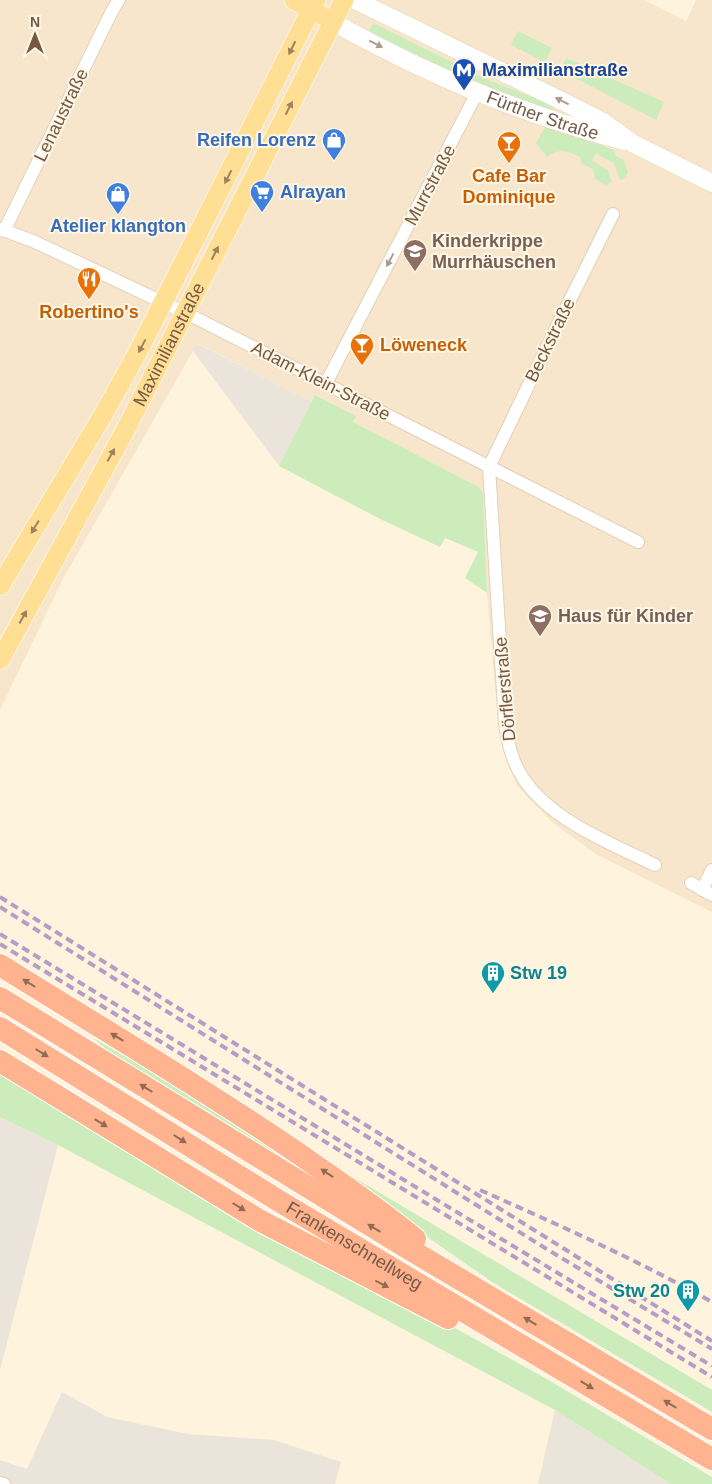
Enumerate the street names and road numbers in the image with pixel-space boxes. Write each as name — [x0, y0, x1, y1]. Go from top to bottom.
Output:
street label: Lenaustraße — [30, 65, 92, 165]
street label: Fürther Straße — [484, 87, 601, 144]
street label: Murrstraße — [401, 141, 459, 229]
street label: Maximilianstraße — [129, 279, 209, 410]
street label: Beckstraße — [521, 295, 579, 385]
street label: Adam-Klein-Straße — [248, 337, 394, 425]
street label: Dörflerstraße — [490, 636, 520, 742]
street label: Frankenschnellweg — [283, 1198, 426, 1294]

